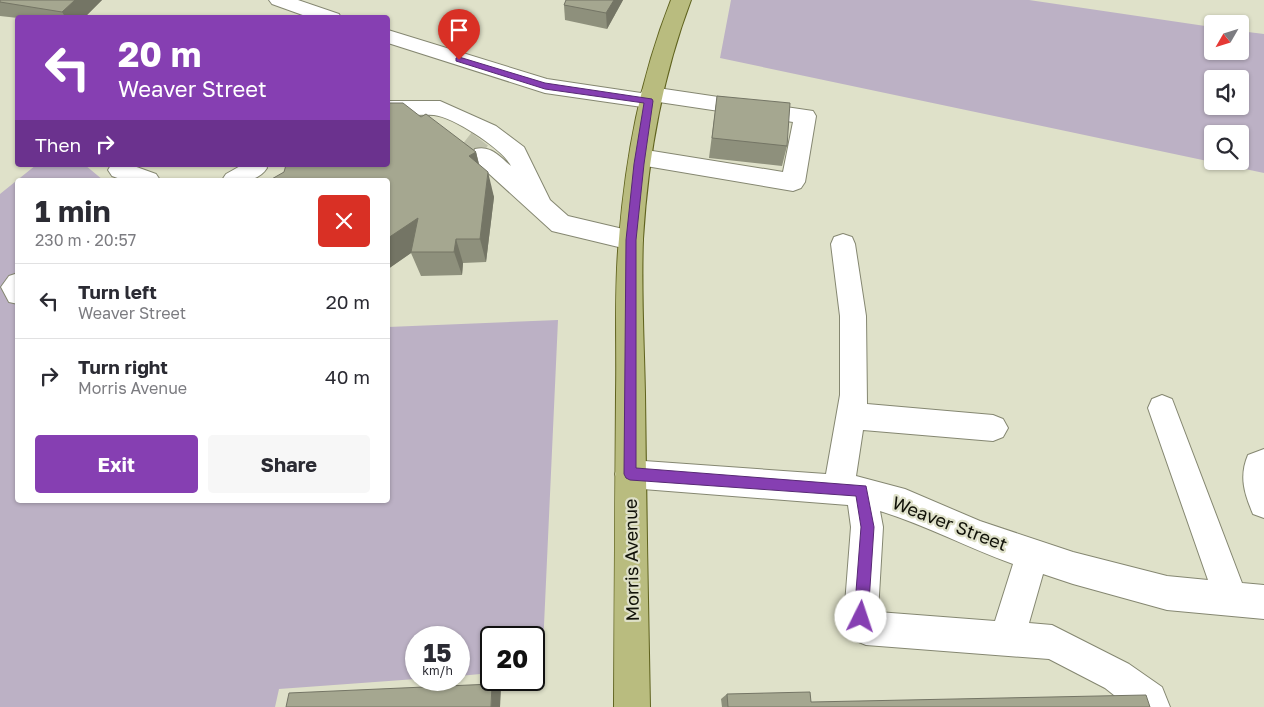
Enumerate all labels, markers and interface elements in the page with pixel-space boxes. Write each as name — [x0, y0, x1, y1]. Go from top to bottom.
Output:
pin — [438, 9, 480, 60]
north arrow — [1204, 15, 1249, 60]
map controls — [1204, 15, 1249, 170]
icon: arrive — [445, 16, 473, 44]
text: 20 m — [118, 33, 201, 75]
icon: left — [35, 35, 100, 100]
button: sound — [1204, 70, 1249, 115]
text: Weaver Street — [118, 75, 267, 102]
button: search — [1204, 125, 1249, 170]
icon: right — [91, 130, 119, 158]
text: Then — [35, 133, 81, 156]
text: 1 min — [35, 193, 111, 229]
button: close — [318, 195, 370, 247]
text: 230 m · 20:57 — [35, 230, 136, 250]
text: Turn left — [78, 280, 157, 303]
icon: left — [35, 287, 63, 315]
text: 20 m — [326, 290, 370, 313]
text: Weaver Street — [78, 303, 186, 323]
text: Turn right — [78, 355, 168, 378]
icon: right — [35, 362, 63, 390]
text: 40 m — [325, 365, 370, 388]
text: Morris Avenue — [78, 378, 187, 398]
button: Exit — [35, 435, 198, 493]
button: Share — [208, 435, 370, 493]
street label: Weaver Street — [889, 491, 1011, 555]
street label: Morris Avenue — [619, 498, 643, 622]
position arrow — [834, 590, 886, 642]
speed limit sign: 20 — [480, 626, 545, 691]
text: 15 — [423, 637, 452, 668]
text: km/h — [422, 663, 453, 678]

